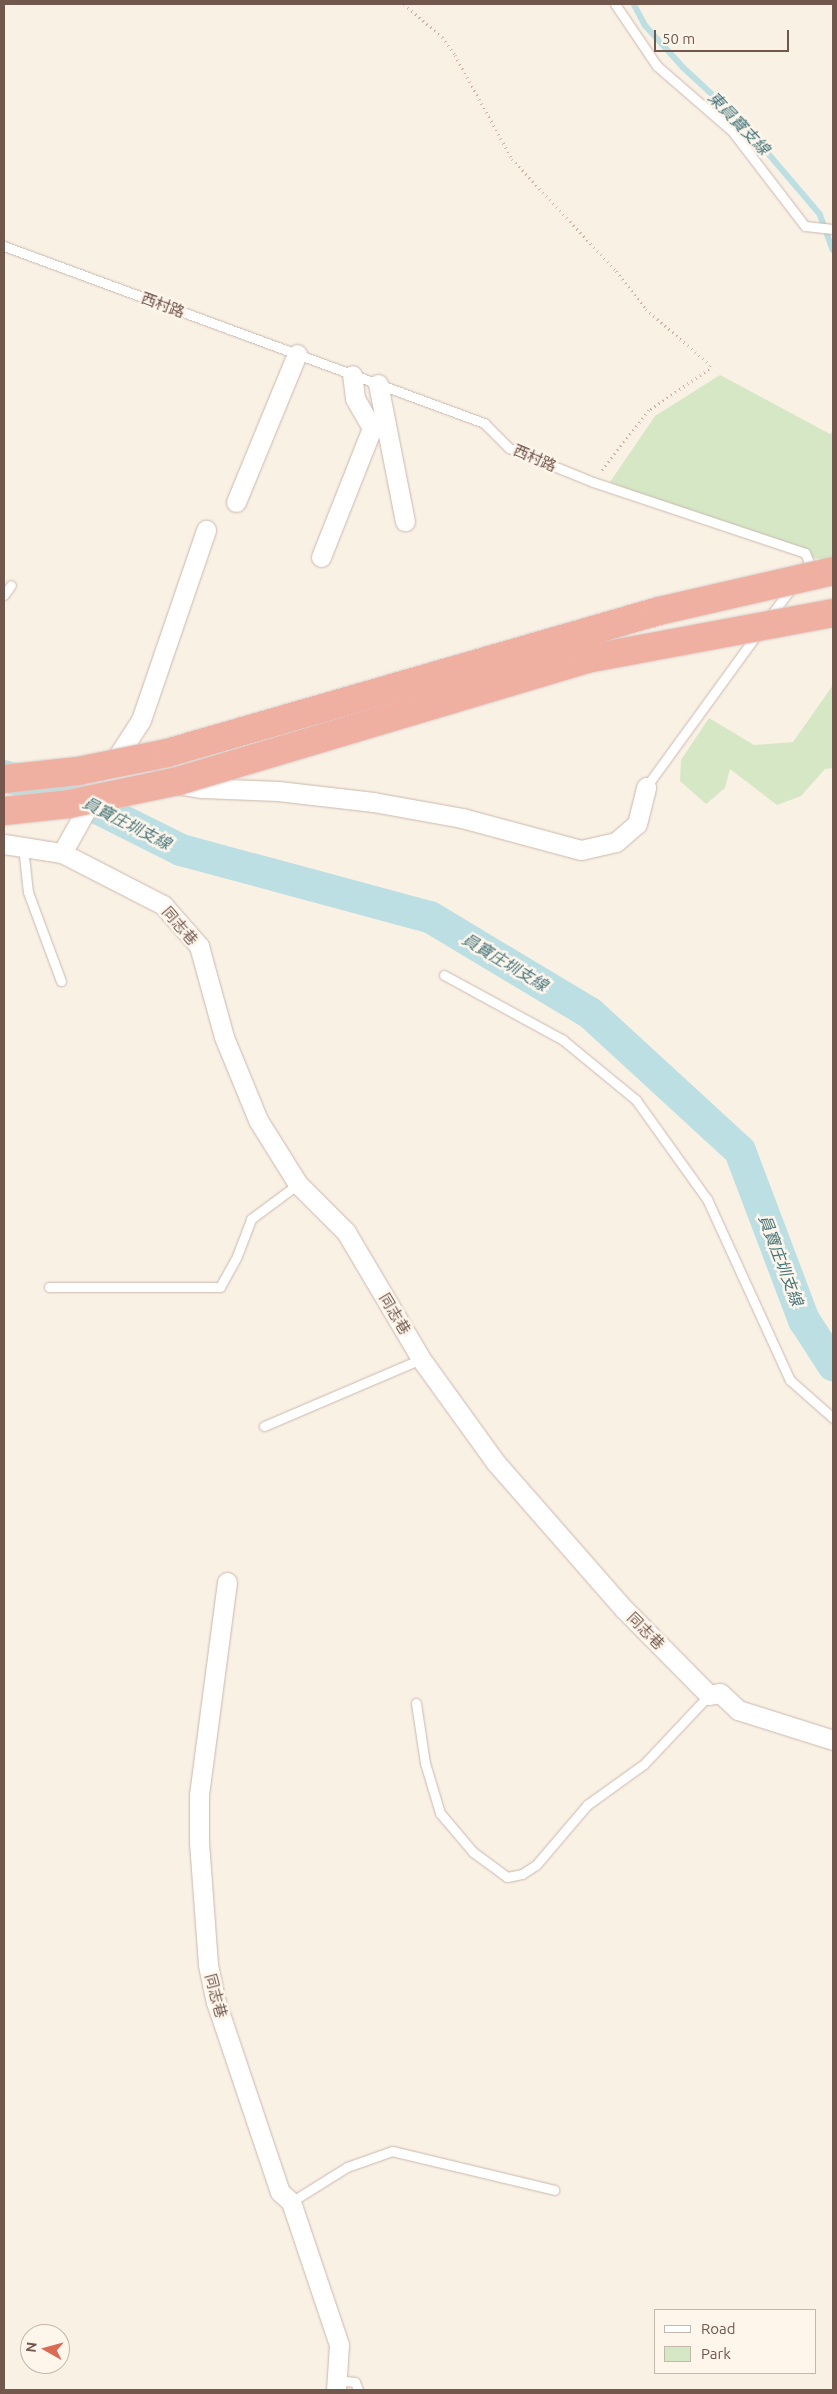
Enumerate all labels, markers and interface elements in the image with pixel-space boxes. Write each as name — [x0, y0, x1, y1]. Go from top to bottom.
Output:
scale bar — [657, 20, 792, 52]
text: 50 m — [662, 30, 695, 47]
water label: 東員寶支線 — [704, 88, 774, 158]
street label: 西村路 — [139, 289, 187, 321]
street label: 西村路 — [511, 441, 559, 475]
water label: 員寶庄圳支線 — [80, 793, 174, 853]
street label: 同志巷 — [158, 903, 202, 949]
water label: 員寶庄圳支線 — [459, 929, 551, 995]
water label: 員寶庄圳支線 — [755, 1212, 807, 1308]
street label: 同志巷 — [376, 1290, 414, 1338]
street label: 同志巷 — [624, 1609, 668, 1653]
street label: 同志巷 — [201, 1972, 231, 2020]
legend — [654, 2309, 817, 2374]
text: Road — [701, 2320, 736, 2337]
north arrow — [20, 2324, 70, 2374]
text: N — [23, 2341, 40, 2353]
text: Park — [701, 2345, 731, 2362]

